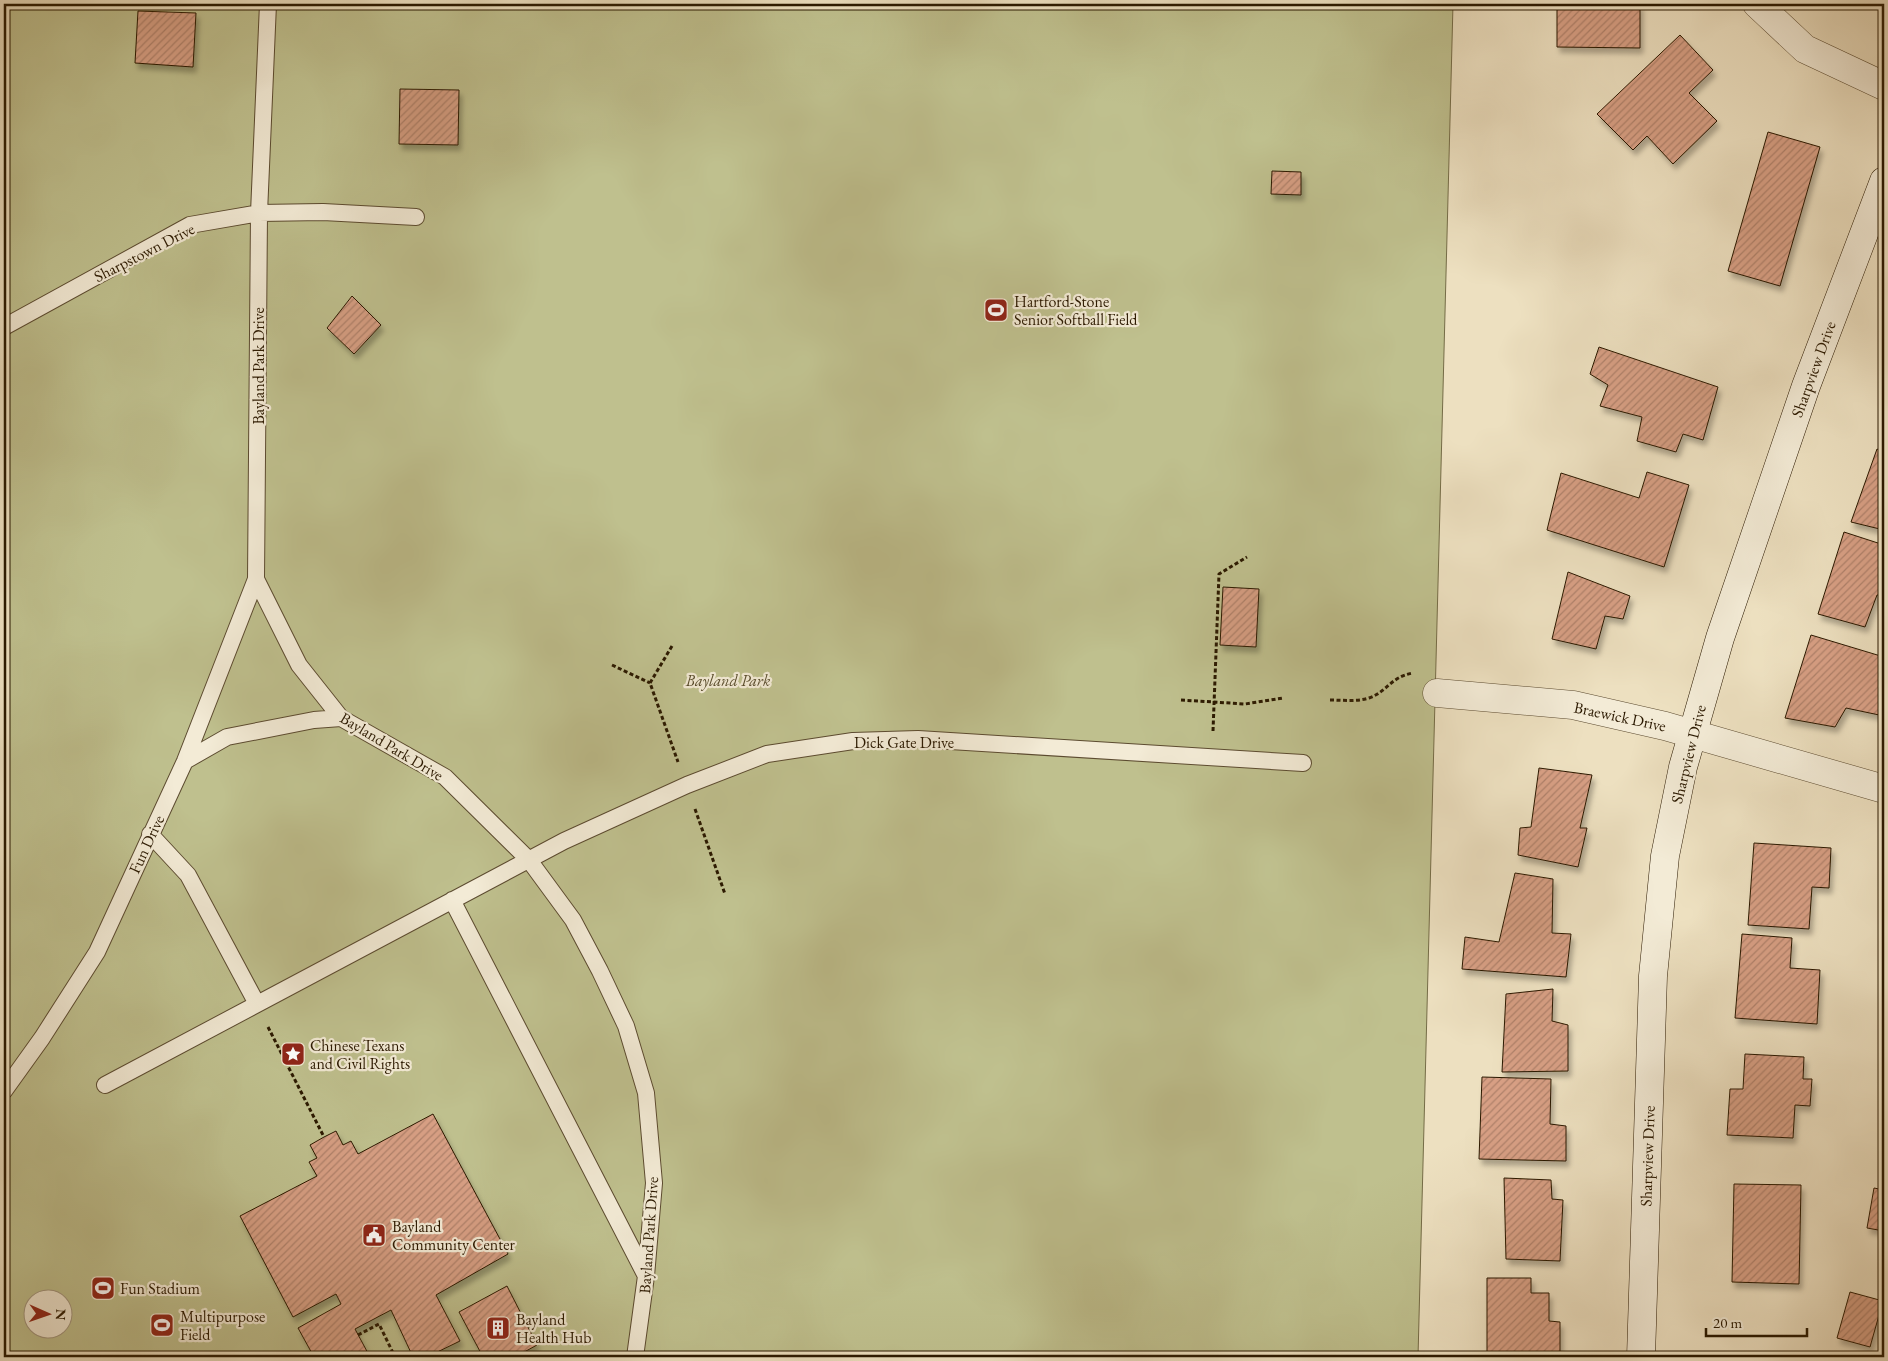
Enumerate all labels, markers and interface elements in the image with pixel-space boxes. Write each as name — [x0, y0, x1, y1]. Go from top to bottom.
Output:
street label: Sharpstown Drive — [90, 218, 198, 287]
place label: Hartford-Stone Senior Softball Field — [1014, 291, 1138, 330]
sports icon: Hartford-Stone Senior Softball Field — [983, 297, 1009, 323]
street label: Bayland Park Drive — [248, 307, 269, 425]
street label: Sharpview Drive — [1786, 318, 1841, 420]
park label: Bayland Park — [685, 670, 771, 691]
street label: Braewick Drive — [1572, 696, 1668, 736]
street label: Sharpview Drive — [1666, 703, 1711, 806]
street label: Bayland Park Drive — [336, 707, 447, 786]
street label: Dick Gate Drive — [854, 732, 954, 753]
street label: Fun Drive — [124, 811, 169, 877]
place label: Chinese Texans and Civil Rights — [310, 1035, 410, 1074]
place icon: Chinese Texans and Civil Rights — [280, 1041, 306, 1067]
street label: Sharpview Drive — [1635, 1105, 1660, 1207]
street label: Bayland Park Drive — [634, 1176, 663, 1294]
place label: Bayland Community Center — [392, 1216, 516, 1255]
public building icon: Bayland Community Center — [361, 1222, 387, 1248]
sports icon: Fun Stadium — [90, 1275, 116, 1301]
place label: Fun Stadium — [120, 1278, 201, 1299]
north arrow — [22, 1288, 72, 1338]
place label: Multipurpose Field — [180, 1306, 265, 1345]
scale bar — [1706, 1306, 1807, 1338]
text: N — [52, 1308, 70, 1321]
place label: Bayland Health Hub — [516, 1309, 592, 1348]
sports icon: Multipurpose Field — [149, 1312, 175, 1338]
text: 20 m — [1713, 1313, 1742, 1332]
building icon: Bayland Health Hub — [485, 1315, 511, 1341]

